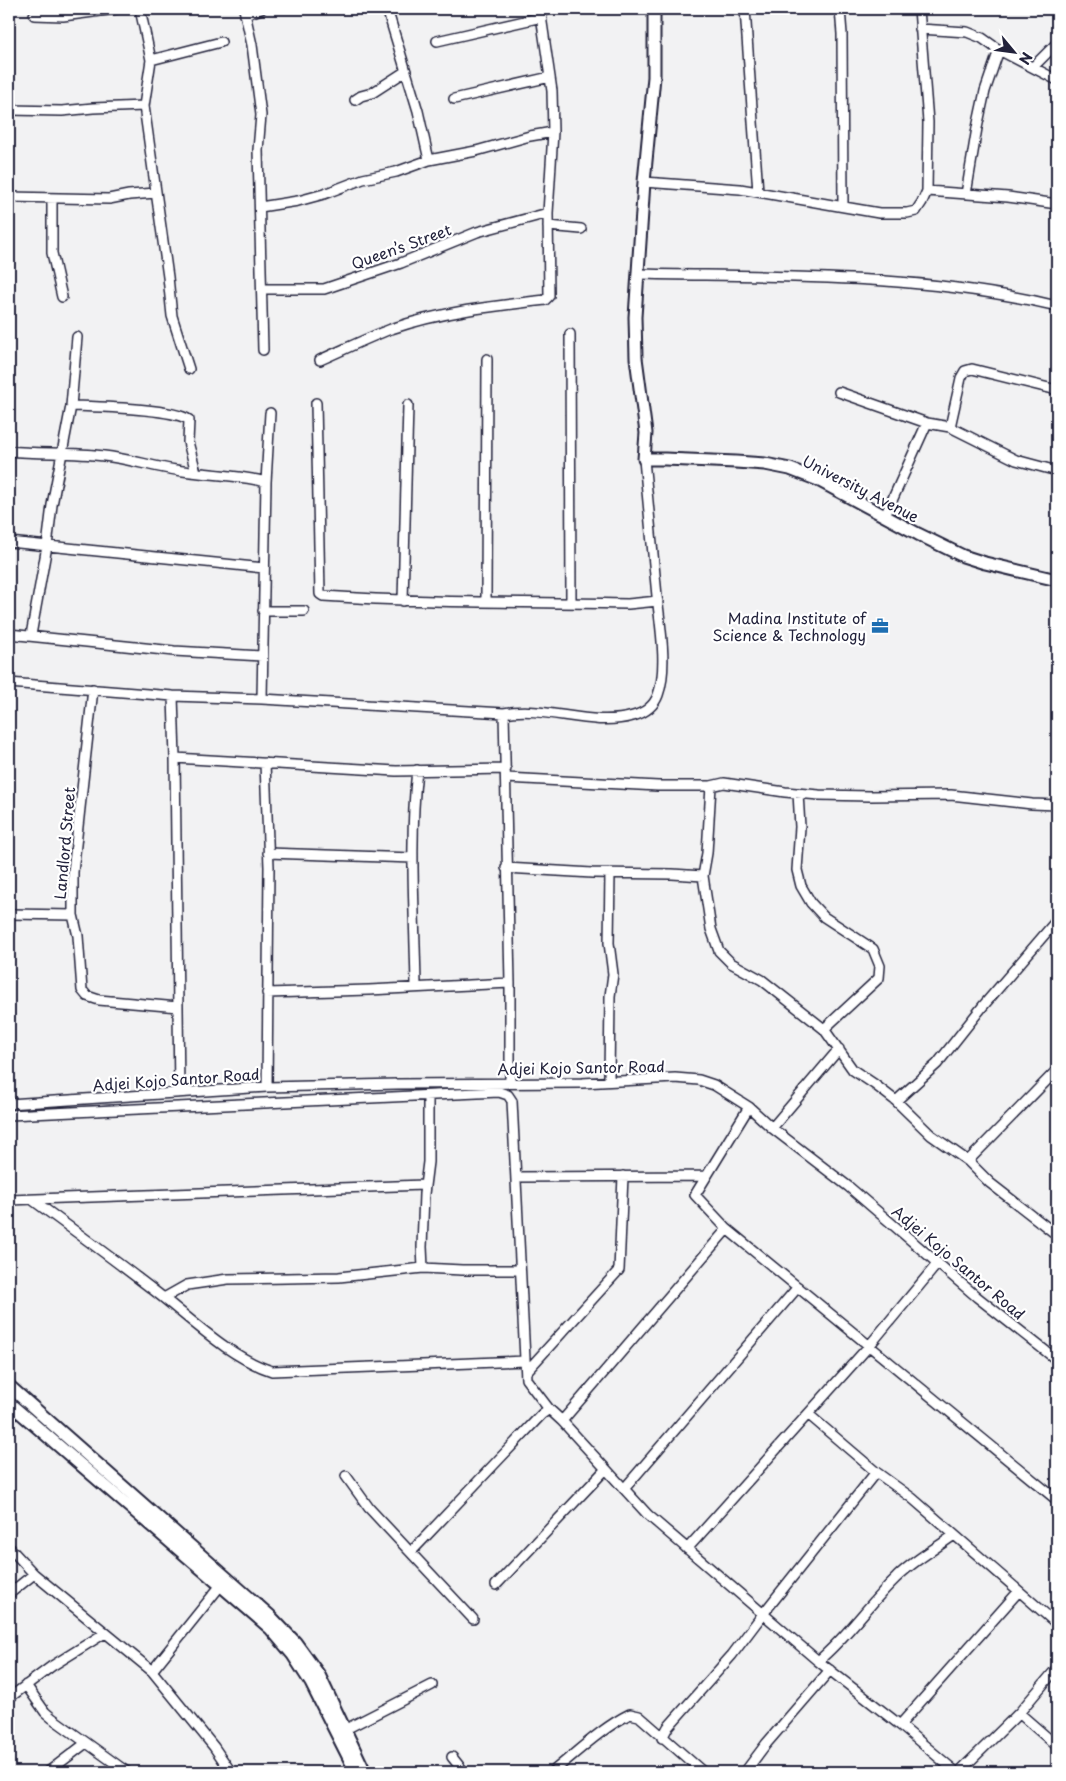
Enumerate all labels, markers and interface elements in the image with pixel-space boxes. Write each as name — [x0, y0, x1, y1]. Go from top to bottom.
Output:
north arrow — [988, 28, 1038, 78]
text: N — [1014, 49, 1038, 68]
street label: Queen’s Street — [348, 217, 454, 275]
street label: University Avenue — [799, 449, 923, 527]
place label: Madina Institute of Science & Technology — [712, 606, 867, 646]
office icon: Madina Institute of Science & Technology — [870, 616, 890, 636]
street label: Landlord Street — [48, 786, 80, 900]
street label: Adjei Kojo Santor Road — [497, 1054, 665, 1080]
street label: Adjei Kojo Santor Road — [92, 1062, 260, 1096]
street label: Adjei Kojo Santor Road — [887, 1199, 1031, 1325]

